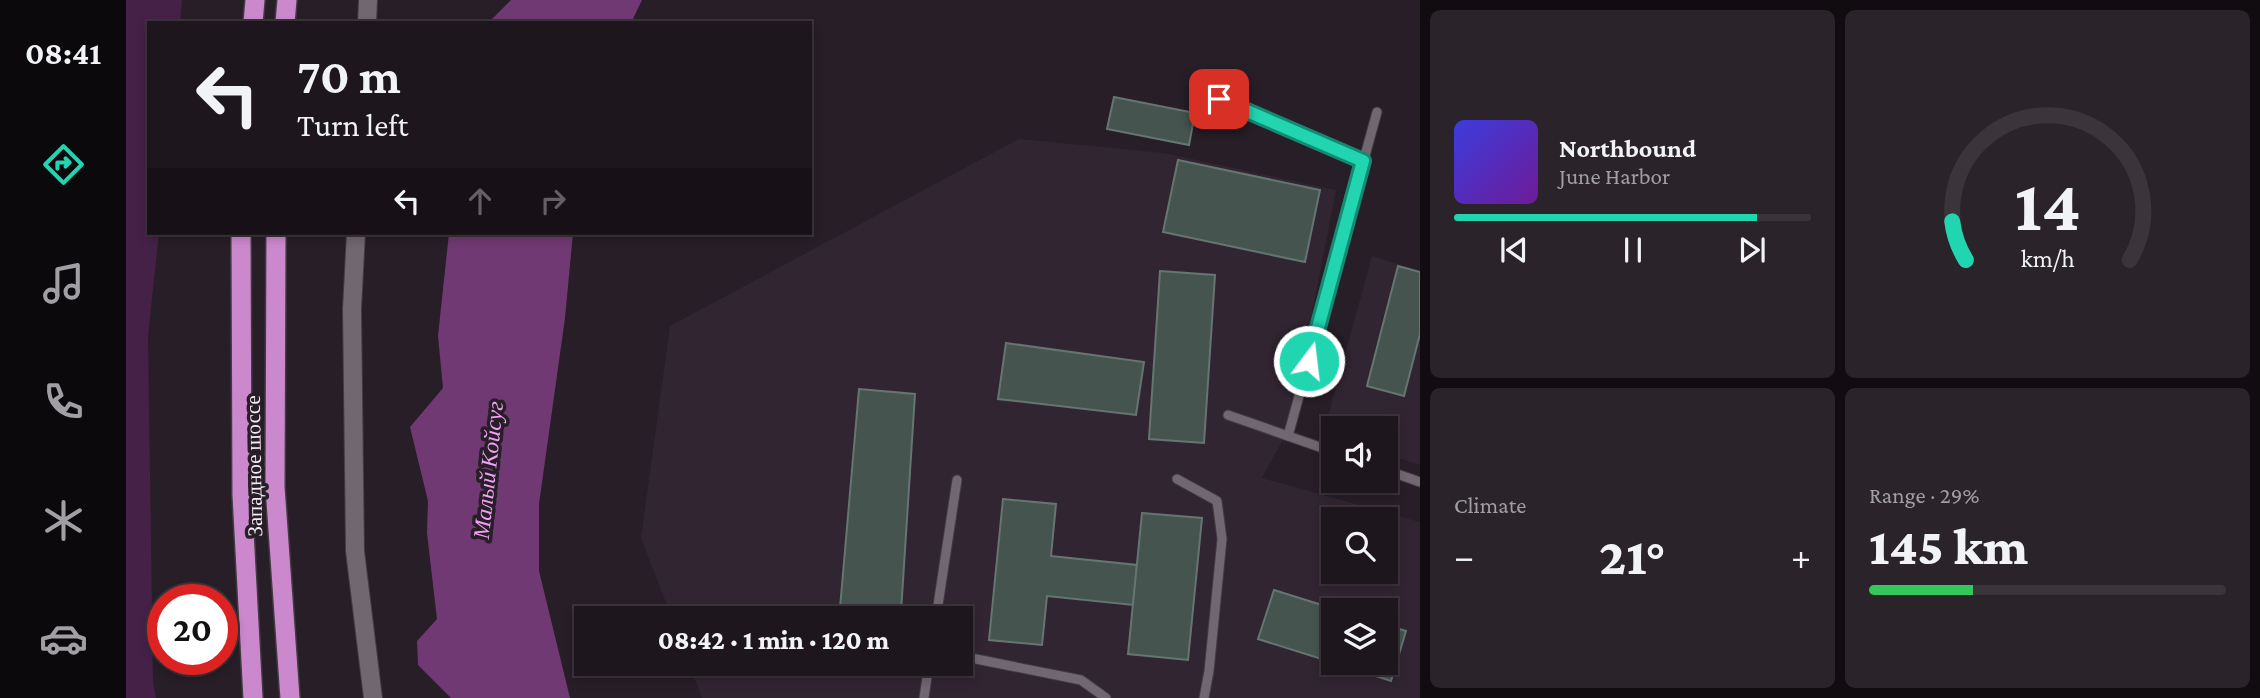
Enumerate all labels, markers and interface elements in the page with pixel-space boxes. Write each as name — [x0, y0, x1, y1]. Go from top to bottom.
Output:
text: 08:41 — [25, 35, 101, 71]
icon: left — [182, 49, 273, 140]
text: 70 m — [297, 49, 401, 104]
pin — [1189, 69, 1249, 129]
icon: arrive — [1200, 80, 1238, 118]
text: Turn left — [297, 107, 408, 143]
text: Northbound — [1559, 134, 1696, 163]
icon: directions — [39, 140, 88, 189]
text: June Harbor — [1559, 163, 1670, 189]
text: 14 — [2014, 166, 2081, 247]
icon: left — [388, 182, 426, 220]
icon: ahead — [461, 182, 499, 220]
icon: right — [534, 182, 572, 220]
icon: previous — [1495, 231, 1533, 269]
icon: pause — [1614, 231, 1652, 269]
icon: next — [1733, 231, 1771, 269]
text: km/h — [2021, 245, 2074, 272]
icon: music — [39, 259, 88, 308]
position arrow — [1272, 324, 1346, 398]
icon: phone — [39, 377, 88, 426]
street label: Западное шоссе — [241, 395, 267, 537]
water label: Малый Койсуг — [468, 400, 508, 541]
map controls — [1321, 416, 1398, 675]
button: sound — [1321, 416, 1398, 493]
text: Range · 29% — [1869, 482, 1979, 508]
text: Climate — [1454, 492, 1526, 518]
icon: climate — [39, 496, 88, 545]
button: search — [1321, 507, 1398, 584]
text: 145 km — [1869, 517, 2028, 575]
text: 21° — [1599, 527, 1666, 585]
text: − — [1454, 535, 1474, 577]
text: + — [1791, 535, 1811, 577]
speed limit sign: 20 — [147, 584, 238, 675]
button: layers — [1321, 598, 1398, 675]
icon: car — [39, 614, 88, 663]
text: 08:42 · 1 min · 120 m — [658, 626, 889, 655]

